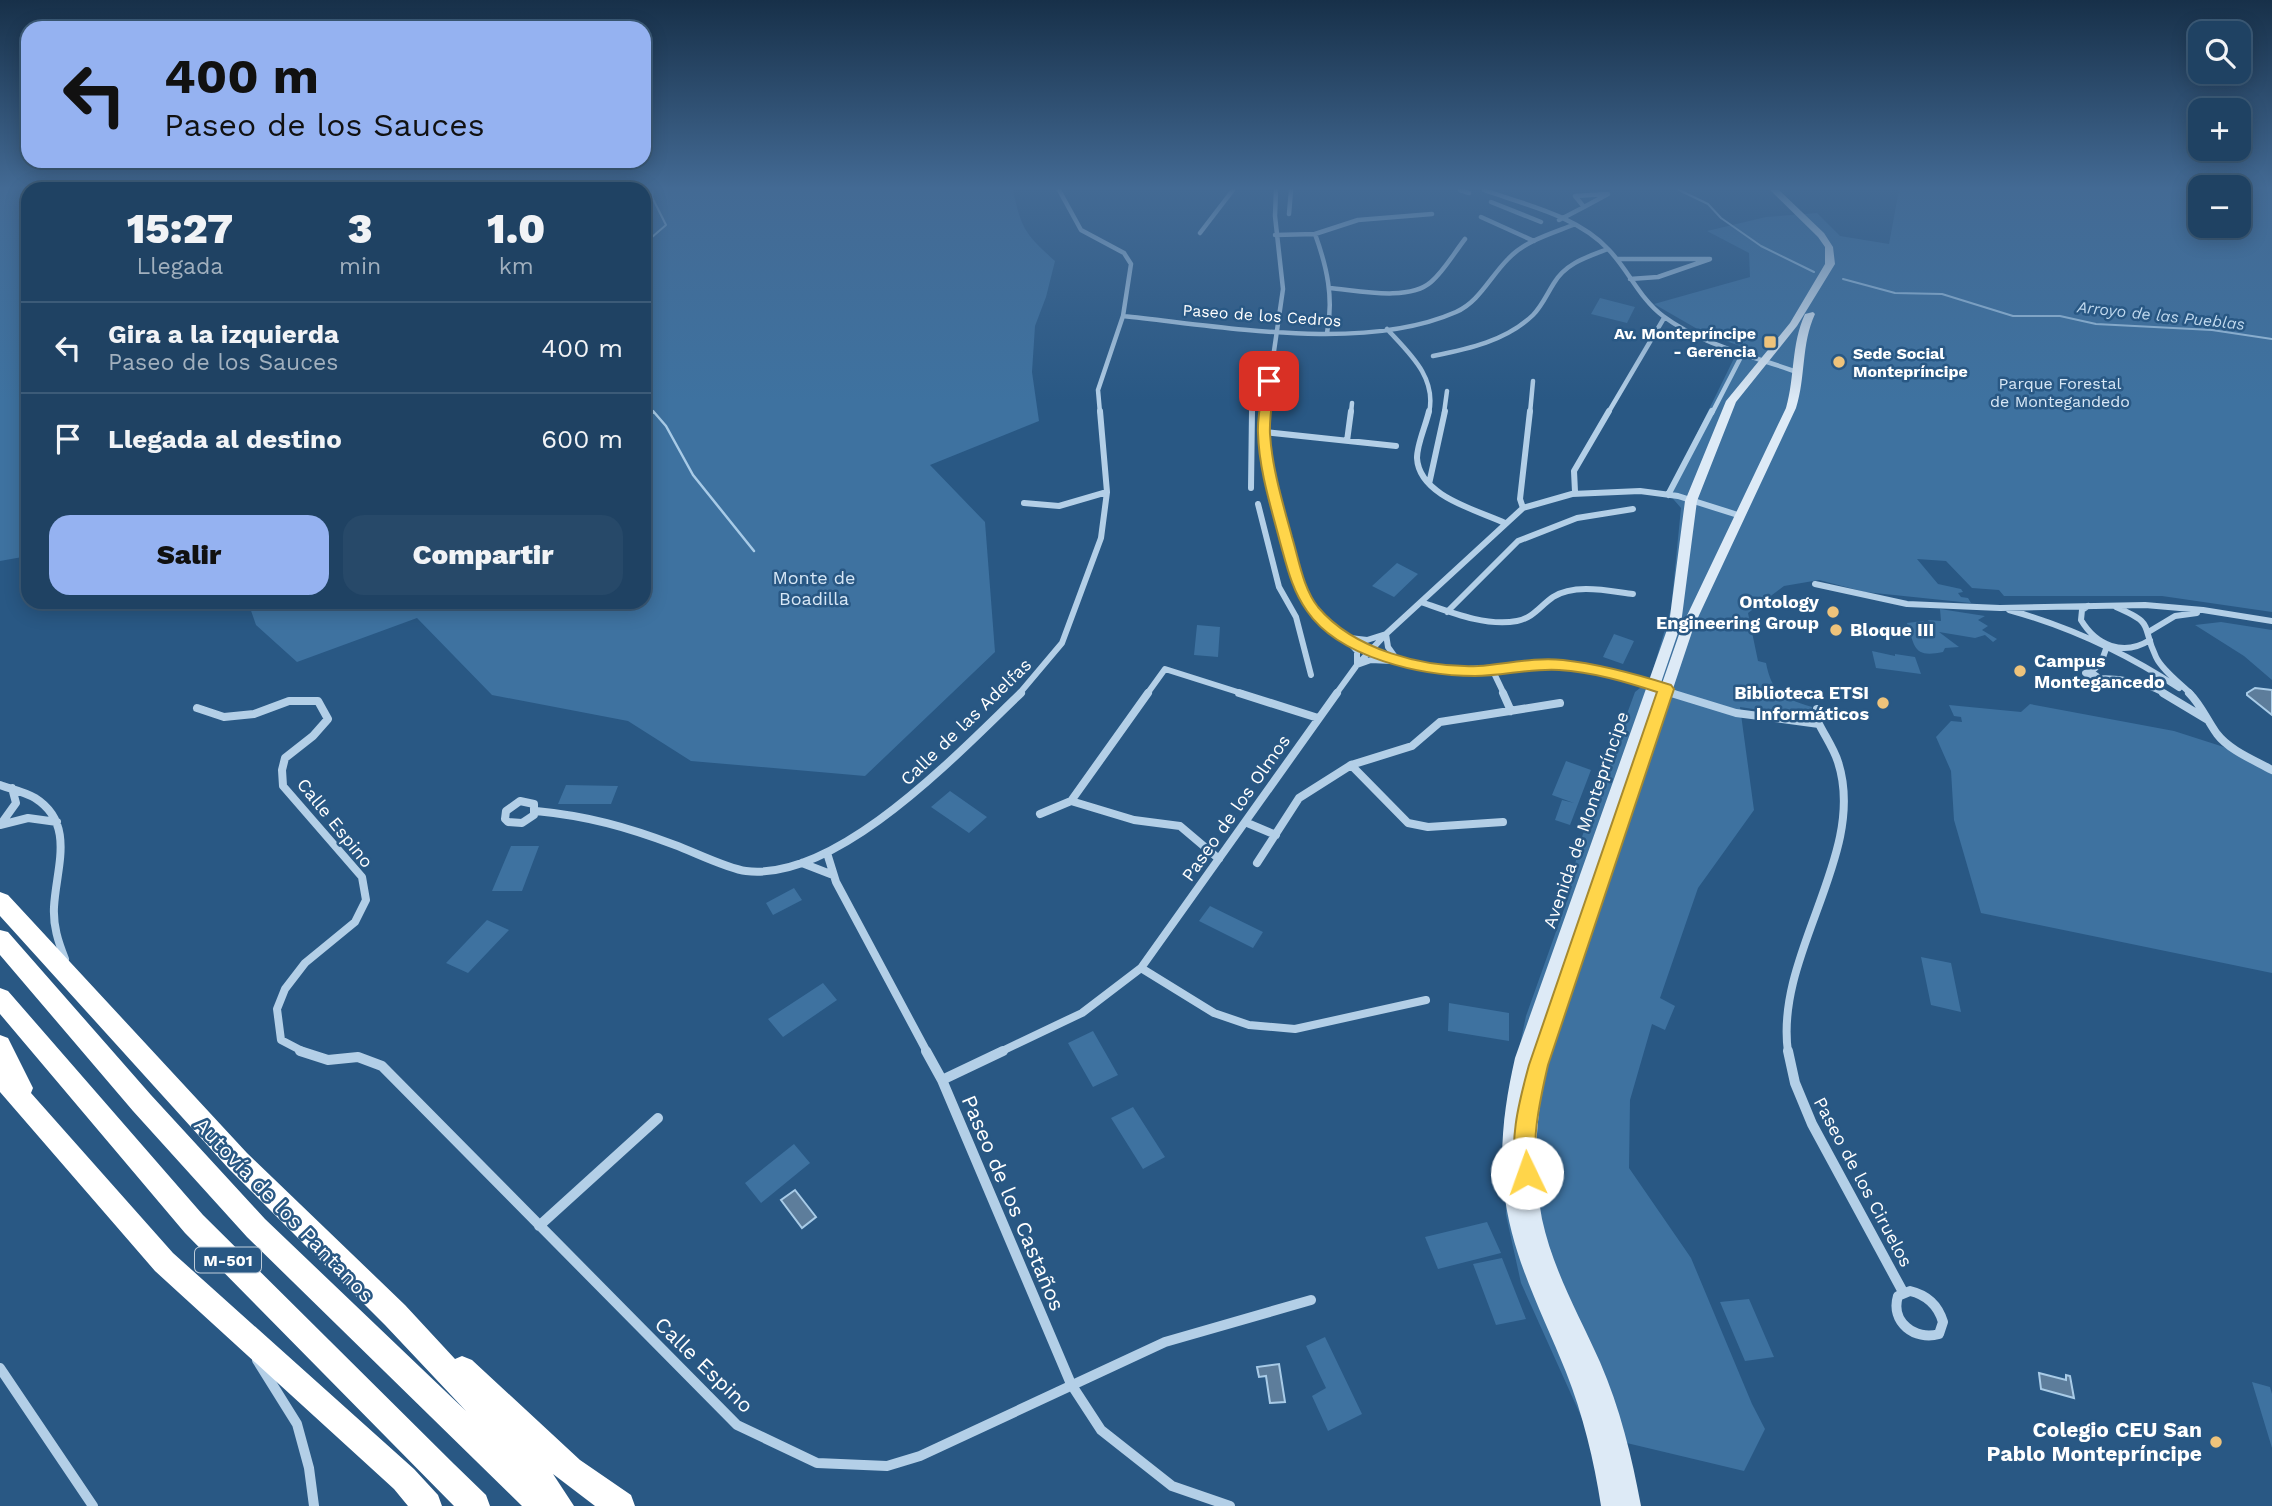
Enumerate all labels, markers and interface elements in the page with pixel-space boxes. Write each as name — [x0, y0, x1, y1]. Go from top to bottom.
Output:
map controls — [2188, 21, 2251, 238]
button: search — [2188, 21, 2251, 84]
text: 400 m — [164, 47, 319, 105]
icon: left — [49, 49, 140, 140]
button: + — [2188, 98, 2251, 161]
text: Paseo de los Sauces — [164, 106, 485, 144]
button: − — [2188, 175, 2251, 238]
text: 15:27 — [127, 204, 233, 253]
text: 3 — [348, 204, 373, 253]
text: 1.0 — [487, 204, 545, 253]
text: Llegada — [137, 253, 223, 280]
text: min — [339, 253, 381, 280]
text: km — [499, 253, 534, 280]
water label: Arroyo de las Pueblas — [2075, 297, 2246, 334]
street label: Paseo de los Cedros — [1182, 300, 1342, 331]
text: Gira a la izquierda — [108, 319, 339, 349]
place label: Av. Montepríncipe - Gerencia — [1614, 324, 1757, 361]
icon: left — [49, 329, 87, 367]
text: 400 m — [541, 333, 623, 363]
marker: Av. Montepríncipe - Gerencia — [1762, 334, 1778, 350]
place label: Sede Social Montepríncipe — [1853, 344, 1968, 381]
text: Paseo de los Sauces — [108, 349, 338, 376]
pin — [1239, 351, 1299, 411]
marker: Sede Social Montepríncipe — [1831, 354, 1847, 370]
icon: arrive — [1250, 362, 1288, 400]
park label: Parque Forestal de Montegandedo — [1990, 374, 2130, 411]
icon: arrive — [49, 420, 87, 458]
text: Llegada al destino — [108, 424, 342, 454]
text: 600 m — [541, 424, 623, 454]
button: Salir — [49, 515, 329, 595]
button: Compartir — [343, 515, 623, 595]
park label: Monte de Boadilla — [773, 567, 855, 609]
place label: Ontology Engineering Group — [1656, 591, 1820, 633]
marker: Ontology Engineering Group — [1825, 604, 1841, 620]
place label: Bloque III — [1850, 619, 1934, 640]
marker: Bloque III — [1828, 622, 1844, 638]
place label: Campus Montegancedo — [2034, 650, 2165, 692]
street label: Calle de las Adelfas — [896, 654, 1035, 789]
marker: Campus Montegancedo — [2012, 663, 2028, 679]
place label: Biblioteca ETSI Informáticos — [1734, 682, 1869, 724]
marker: Biblioteca ETSI Informáticos — [1875, 695, 1891, 711]
street label: Avenida de Montepríncipe — [1538, 709, 1633, 931]
street label: Paseo de los Olmos — [1177, 730, 1294, 885]
street label: Calle Espino — [293, 774, 378, 872]
street label: Paseo de los Castaños — [957, 1091, 1070, 1314]
street label: Paseo de los Ciruelos — [1810, 1093, 1917, 1270]
street label: Autovía de los Pantanos — [189, 1112, 379, 1307]
position arrow — [1490, 1136, 1564, 1210]
road number: M-501 — [195, 1248, 261, 1272]
street label: Calle Espino — [650, 1311, 759, 1418]
place label: Colegio CEU San Pablo Montepríncipe — [1987, 1417, 2202, 1466]
marker: Colegio CEU San Pablo Montepríncipe — [2208, 1434, 2224, 1450]

